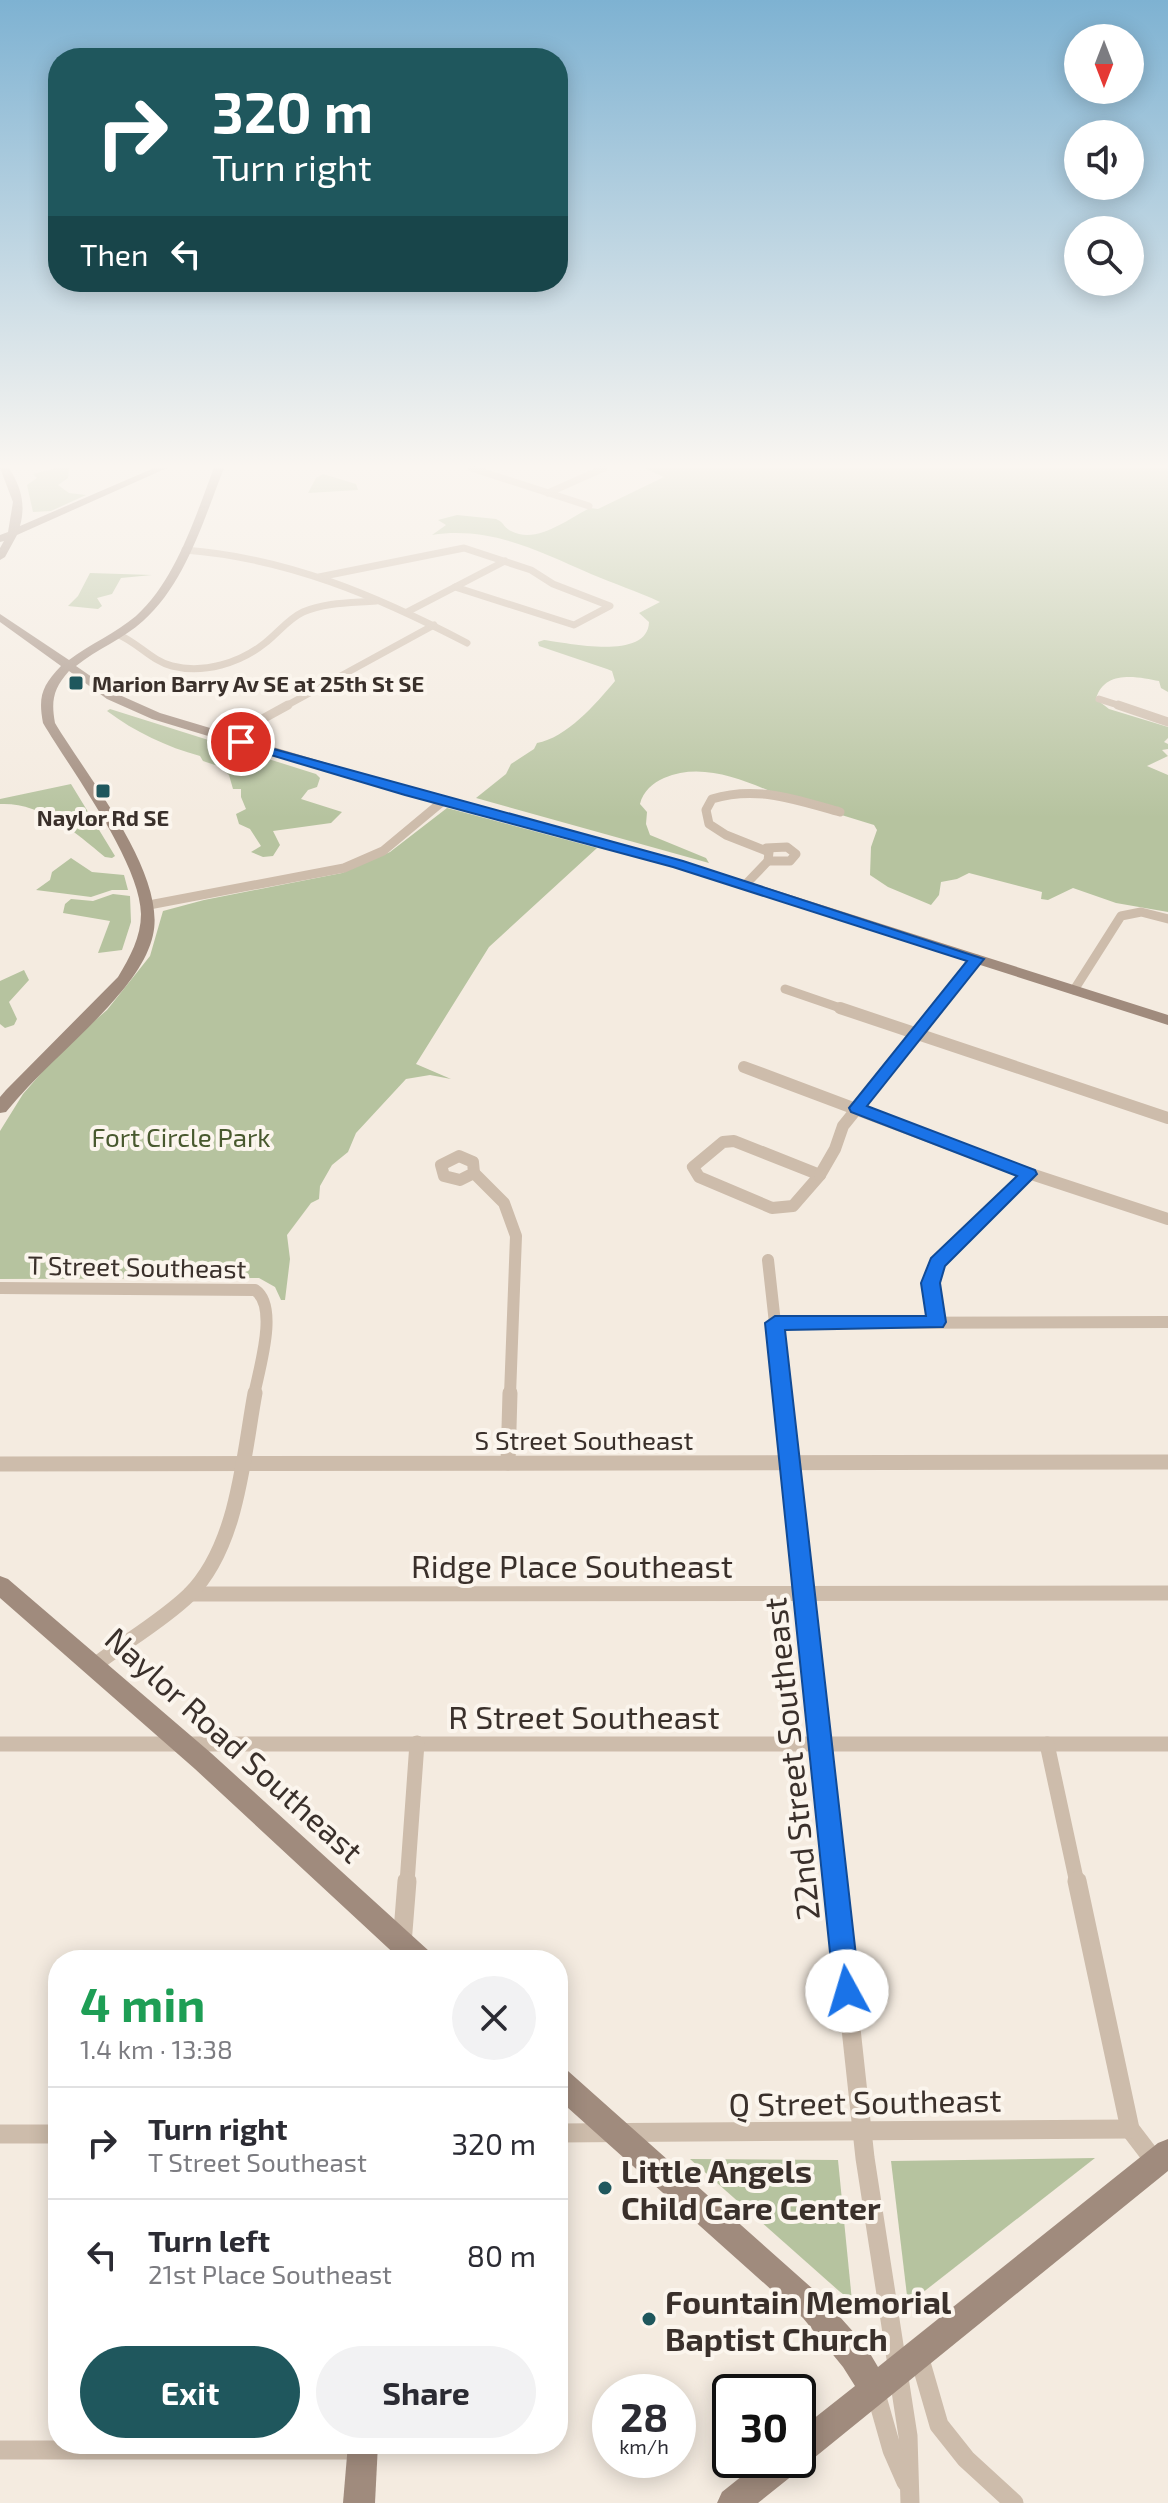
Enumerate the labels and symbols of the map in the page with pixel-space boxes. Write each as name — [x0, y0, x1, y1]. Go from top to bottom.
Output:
north arrow — [1064, 24, 1144, 104]
place label: Marion Barry Av SE at 25th St SE — [92, 670, 424, 697]
marker: Marion Barry Av SE at 25th St SE — [67, 674, 85, 692]
pin — [207, 708, 275, 776]
marker: Naylor Rd SE — [94, 782, 112, 800]
place label: Naylor Rd SE — [37, 804, 169, 831]
park label: Fort Circle Park — [91, 1121, 271, 1152]
street label: T Street Southeast — [27, 1249, 247, 1283]
street label: S Street Southeast — [475, 1424, 694, 1455]
street label: Ridge Place Southeast — [411, 1546, 733, 1584]
street label: 22nd Street Southeast — [754, 1596, 826, 1922]
street label: Naylor Road Southeast — [98, 1618, 372, 1870]
street label: R Street Southeast — [448, 1697, 720, 1735]
position arrow — [805, 1949, 889, 2033]
street label: Q Street Southeast — [728, 2080, 1002, 2123]
place label: Little Angels Child Care Center — [621, 2151, 881, 2226]
marker: Little Angels Child Care Center — [596, 2179, 614, 2197]
place label: Fountain Memorial Baptist Church — [665, 2282, 952, 2357]
marker: Fountain Memorial Baptist Church — [640, 2310, 658, 2328]
speed limit sign: 30 — [712, 2374, 816, 2478]

